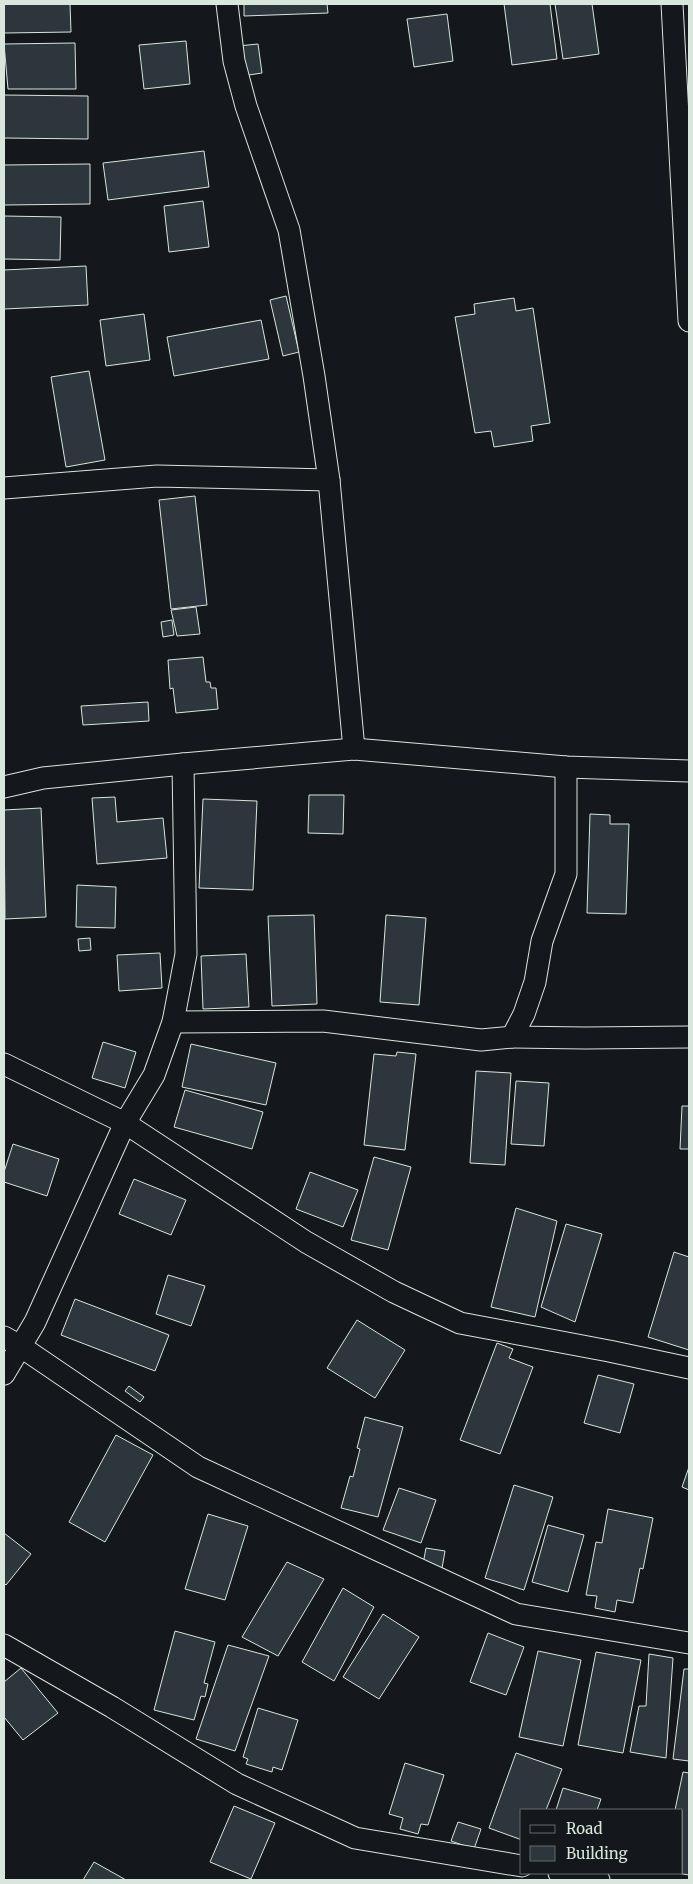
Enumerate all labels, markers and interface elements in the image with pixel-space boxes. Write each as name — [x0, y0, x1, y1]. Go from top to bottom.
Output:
legend — [520, 1809, 683, 1874]
text: Road — [566, 1819, 602, 1838]
text: Building — [566, 1844, 628, 1863]

